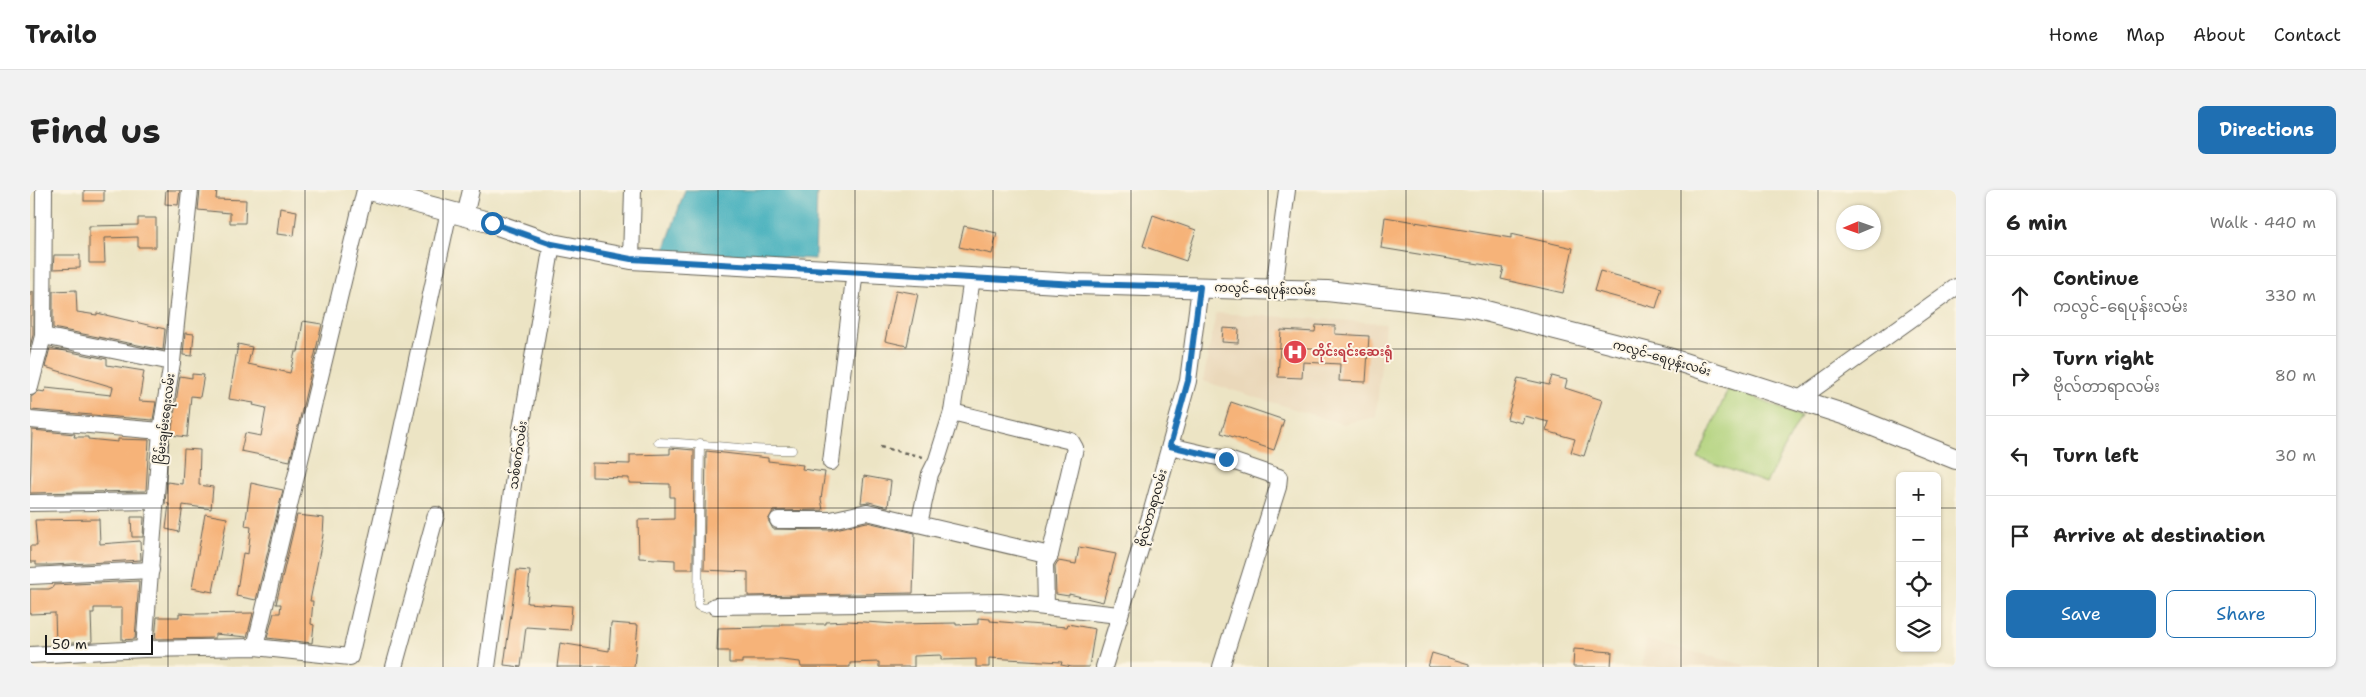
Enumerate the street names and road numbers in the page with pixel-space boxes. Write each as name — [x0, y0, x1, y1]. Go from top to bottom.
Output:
street label: ကလွင်-ရေပုန်းလမ်း — [1214, 278, 1316, 301]
street label: ကလွင်-ရေပုန်းလမ်း — [1611, 335, 1713, 382]
street label: ငြိမ်းချမ်းရေးလမ်း — [150, 372, 181, 466]
street label: သစ်စက်လမ်း — [504, 420, 531, 490]
street label: ဗိုလ်တာရာလမ်း — [1132, 467, 1173, 549]

